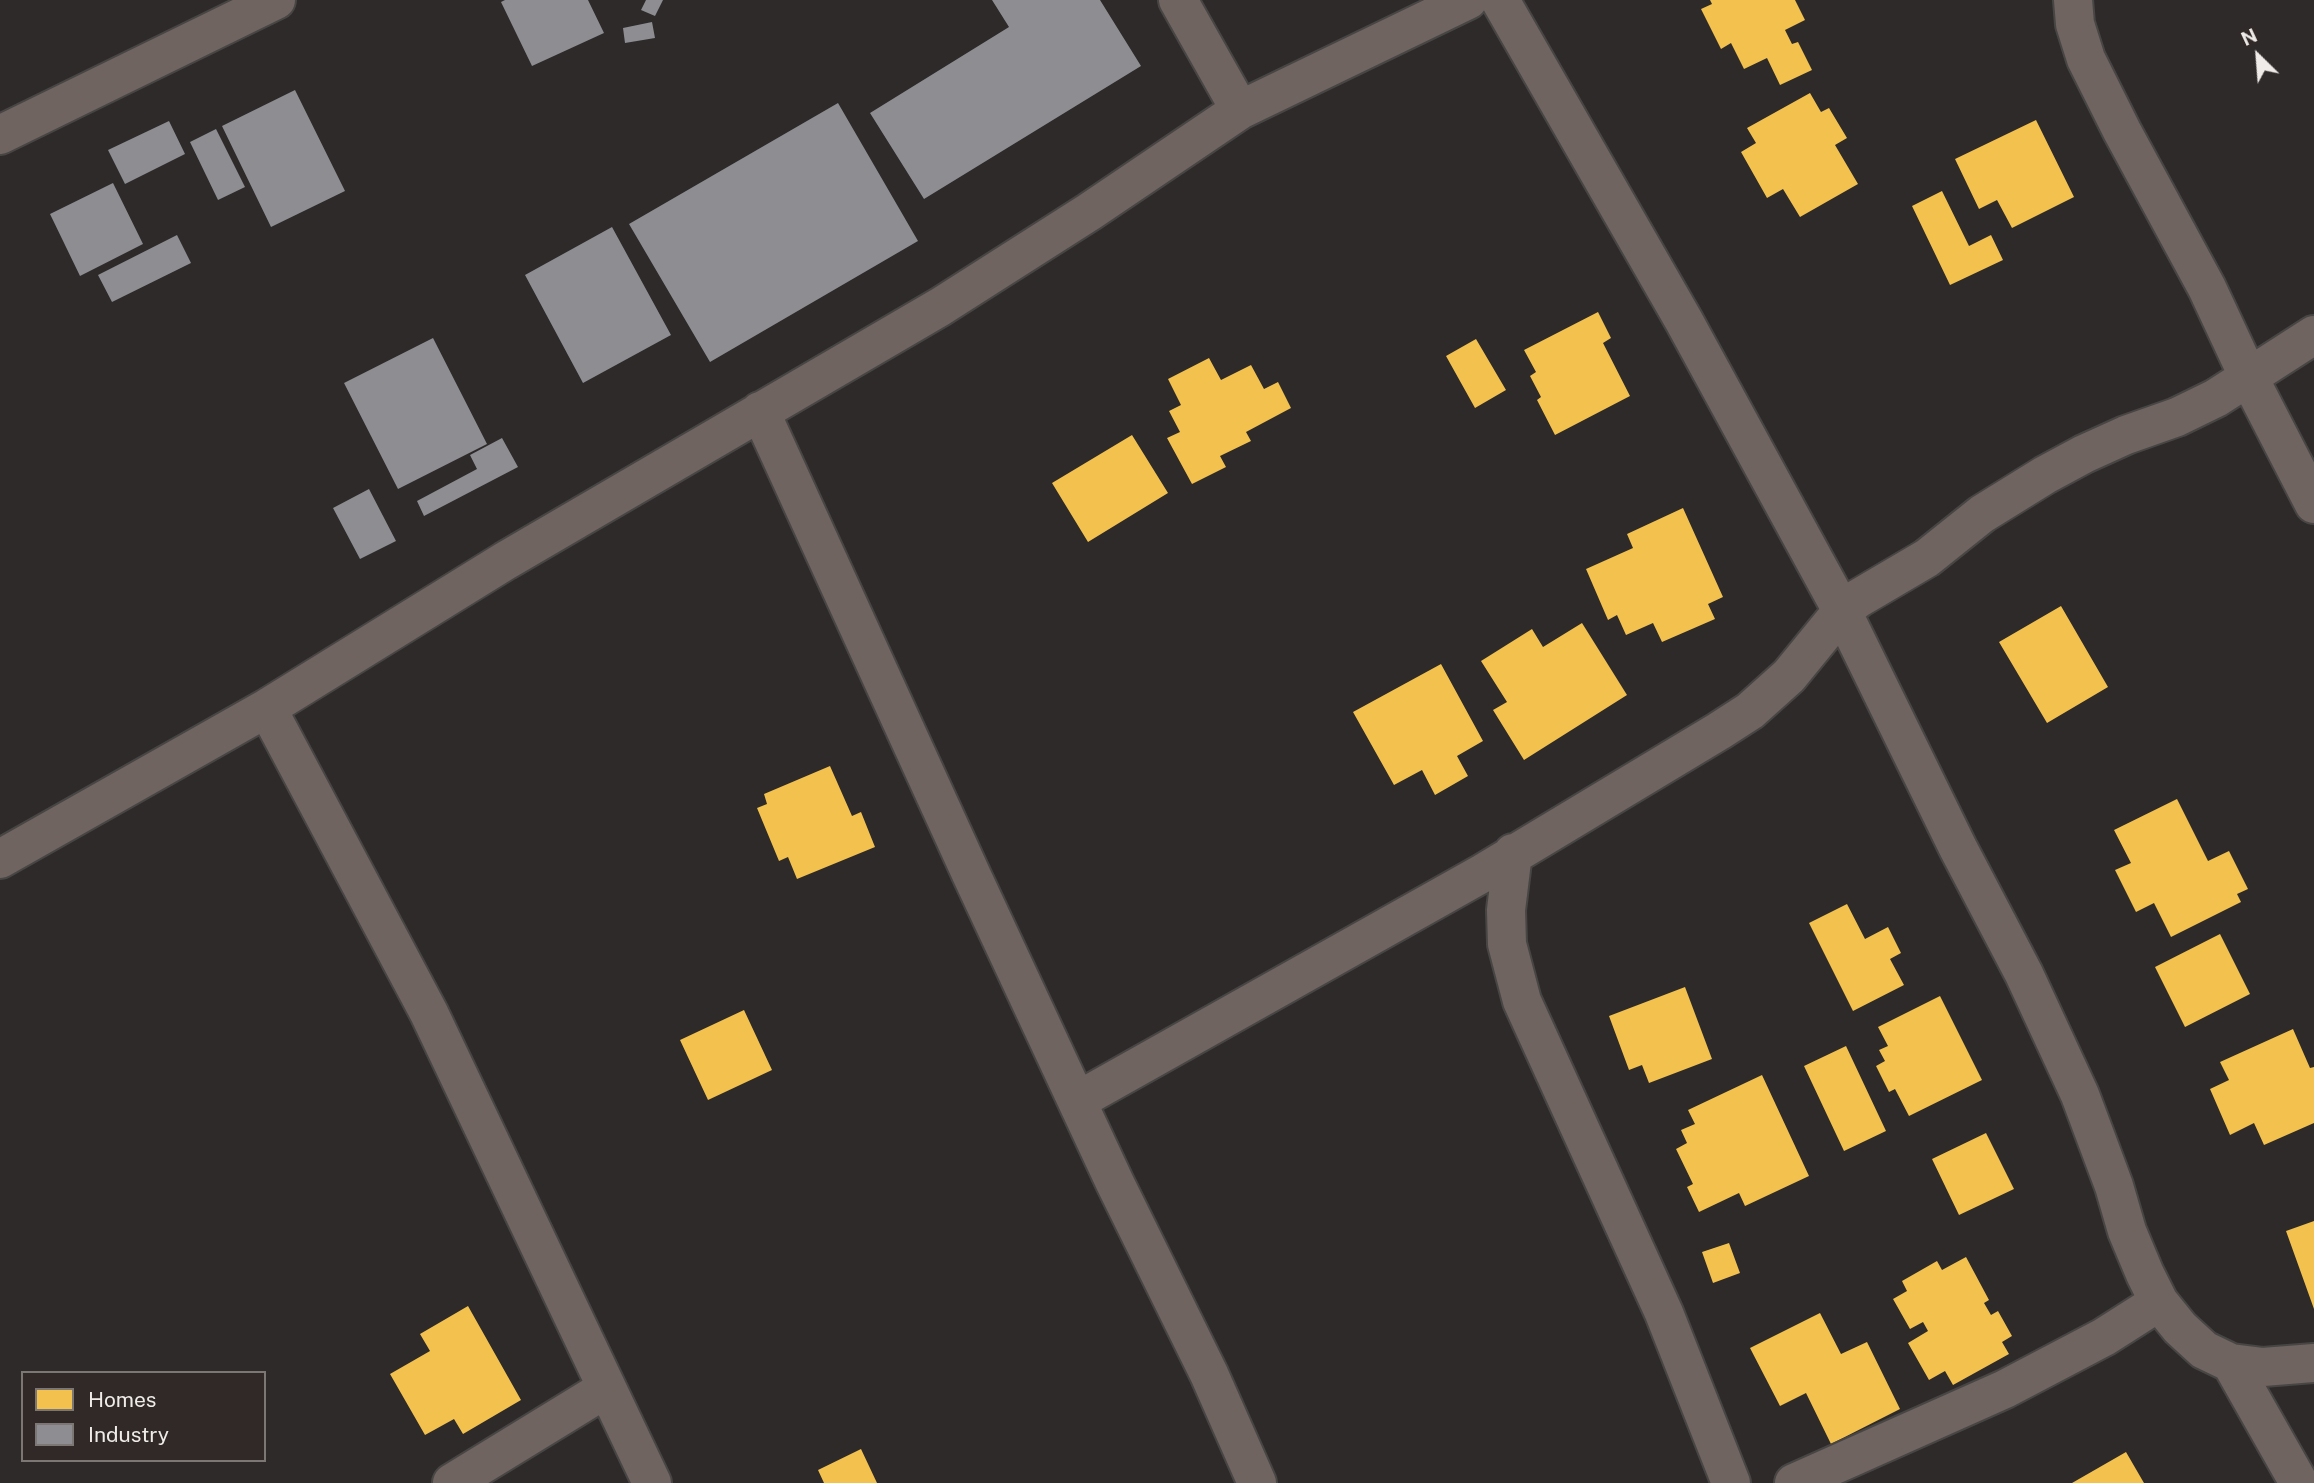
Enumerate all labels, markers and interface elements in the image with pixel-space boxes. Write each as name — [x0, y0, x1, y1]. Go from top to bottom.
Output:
north arrow — [2223, 21, 2293, 91]
text: N — [2238, 24, 2261, 50]
legend — [21, 1371, 266, 1462]
text: Homes — [88, 1387, 156, 1412]
text: Industry — [88, 1422, 169, 1447]

